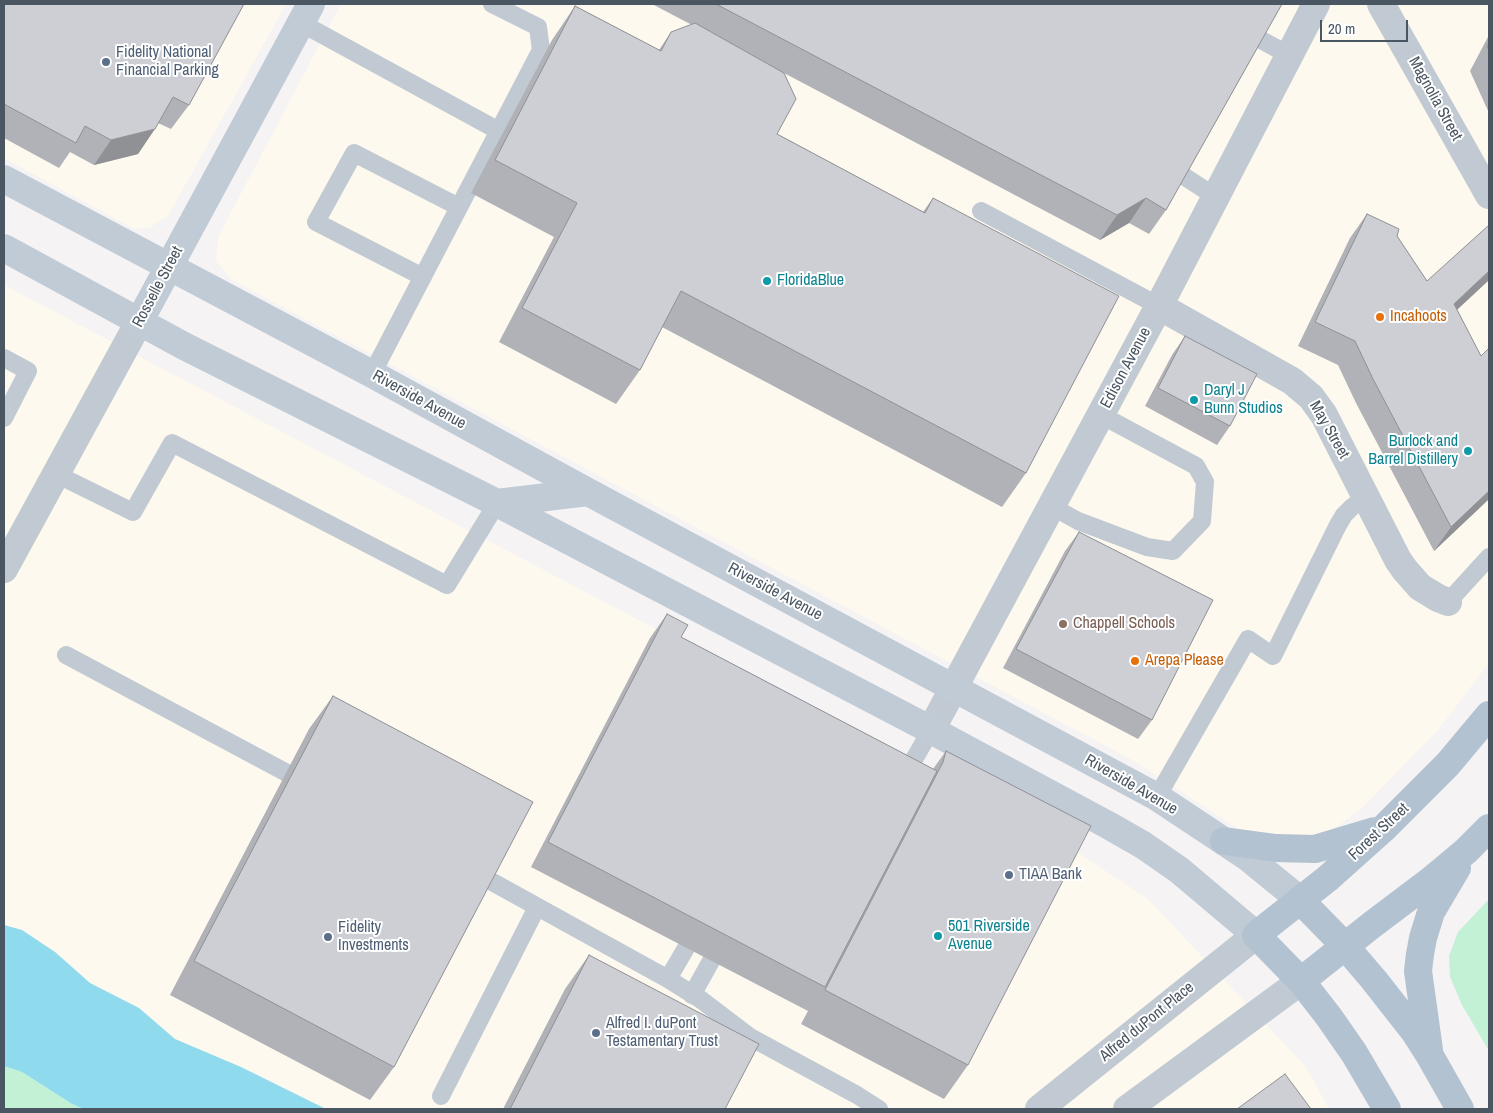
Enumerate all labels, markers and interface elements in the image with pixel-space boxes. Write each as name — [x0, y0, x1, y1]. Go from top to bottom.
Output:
scale bar — [1323, 10, 1410, 42]
text: 20 m — [1328, 18, 1355, 39]
place label: Fidelity National Financial Parking — [116, 43, 219, 81]
street label: Magnolia Street — [1404, 54, 1466, 144]
marker: Fidelity National Financial Parking — [100, 56, 112, 68]
street label: Rosselle Street — [129, 243, 187, 331]
place label: FloridaBlue — [777, 271, 844, 291]
marker: FloridaBlue — [761, 275, 773, 287]
place label: Incahoots — [1390, 307, 1447, 327]
marker: Incahoots — [1374, 311, 1386, 323]
street label: Edison Avenue — [1097, 324, 1155, 412]
street label: Riverside Avenue — [369, 366, 469, 434]
place label: Daryl J Bunn Studios — [1204, 381, 1283, 419]
marker: Daryl J Bunn Studios — [1188, 394, 1200, 406]
street label: May Street — [1305, 398, 1353, 462]
place label: Burlock and Barrel Distillery — [1368, 432, 1458, 470]
marker: Burlock and Barrel Distillery — [1462, 445, 1474, 457]
street label: Riverside Avenue — [725, 559, 825, 625]
place label: Chappell Schools — [1073, 614, 1175, 634]
marker: Chappell Schools — [1057, 618, 1069, 630]
place label: Arepa Please — [1145, 651, 1224, 671]
marker: Arepa Please — [1129, 655, 1141, 667]
street label: Riverside Avenue — [1081, 751, 1181, 819]
street label: Forest Street — [1345, 799, 1413, 865]
place label: TIAA Bank — [1019, 865, 1082, 885]
marker: TIAA Bank — [1003, 869, 1015, 881]
place label: 501 Riverside Avenue — [948, 917, 1030, 955]
place label: Fidelity Investments — [338, 918, 409, 956]
marker: 501 Riverside Avenue — [932, 930, 944, 942]
marker: Fidelity Investments — [322, 931, 334, 943]
street label: Alfred duPont Place — [1096, 978, 1198, 1066]
place label: Alfred I. duPont Testamentary Trust — [606, 1014, 718, 1052]
marker: Alfred I. duPont Testamentary Trust — [590, 1027, 602, 1039]

